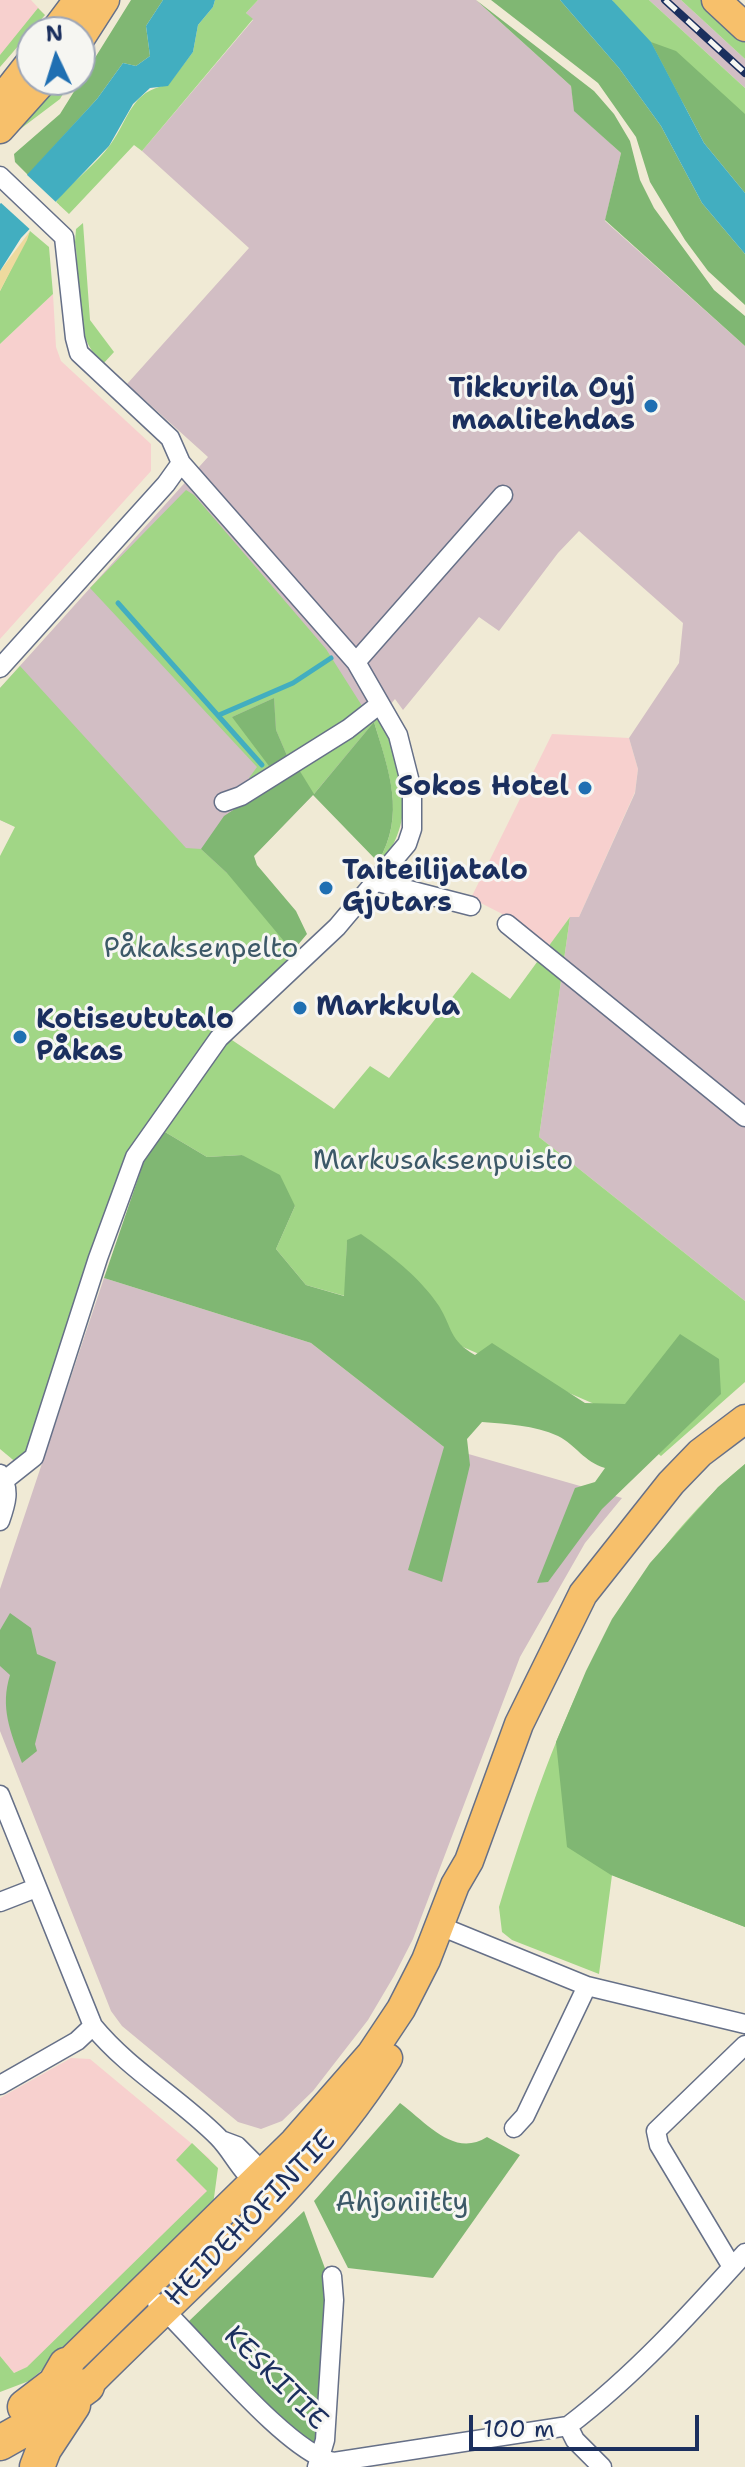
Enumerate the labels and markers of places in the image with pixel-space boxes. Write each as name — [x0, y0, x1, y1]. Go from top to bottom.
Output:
place label: Tikkurila Oyj maalitehdas — [448, 373, 635, 439]
marker: Tikkurila Oyj maalitehdas — [642, 397, 660, 415]
place label: Sokos Hotel — [397, 771, 569, 805]
marker: Sokos Hotel — [576, 779, 594, 797]
place label: Taiteilijatalo Gjutars — [342, 855, 528, 921]
marker: Taiteilijatalo Gjutars — [317, 879, 335, 897]
place label: Markkula — [316, 991, 460, 1025]
marker: Markkula — [291, 999, 309, 1017]
place label: Kotiseututalo Påkas — [36, 1004, 234, 1070]
marker: Kotiseututalo Påkas — [11, 1028, 29, 1046]

